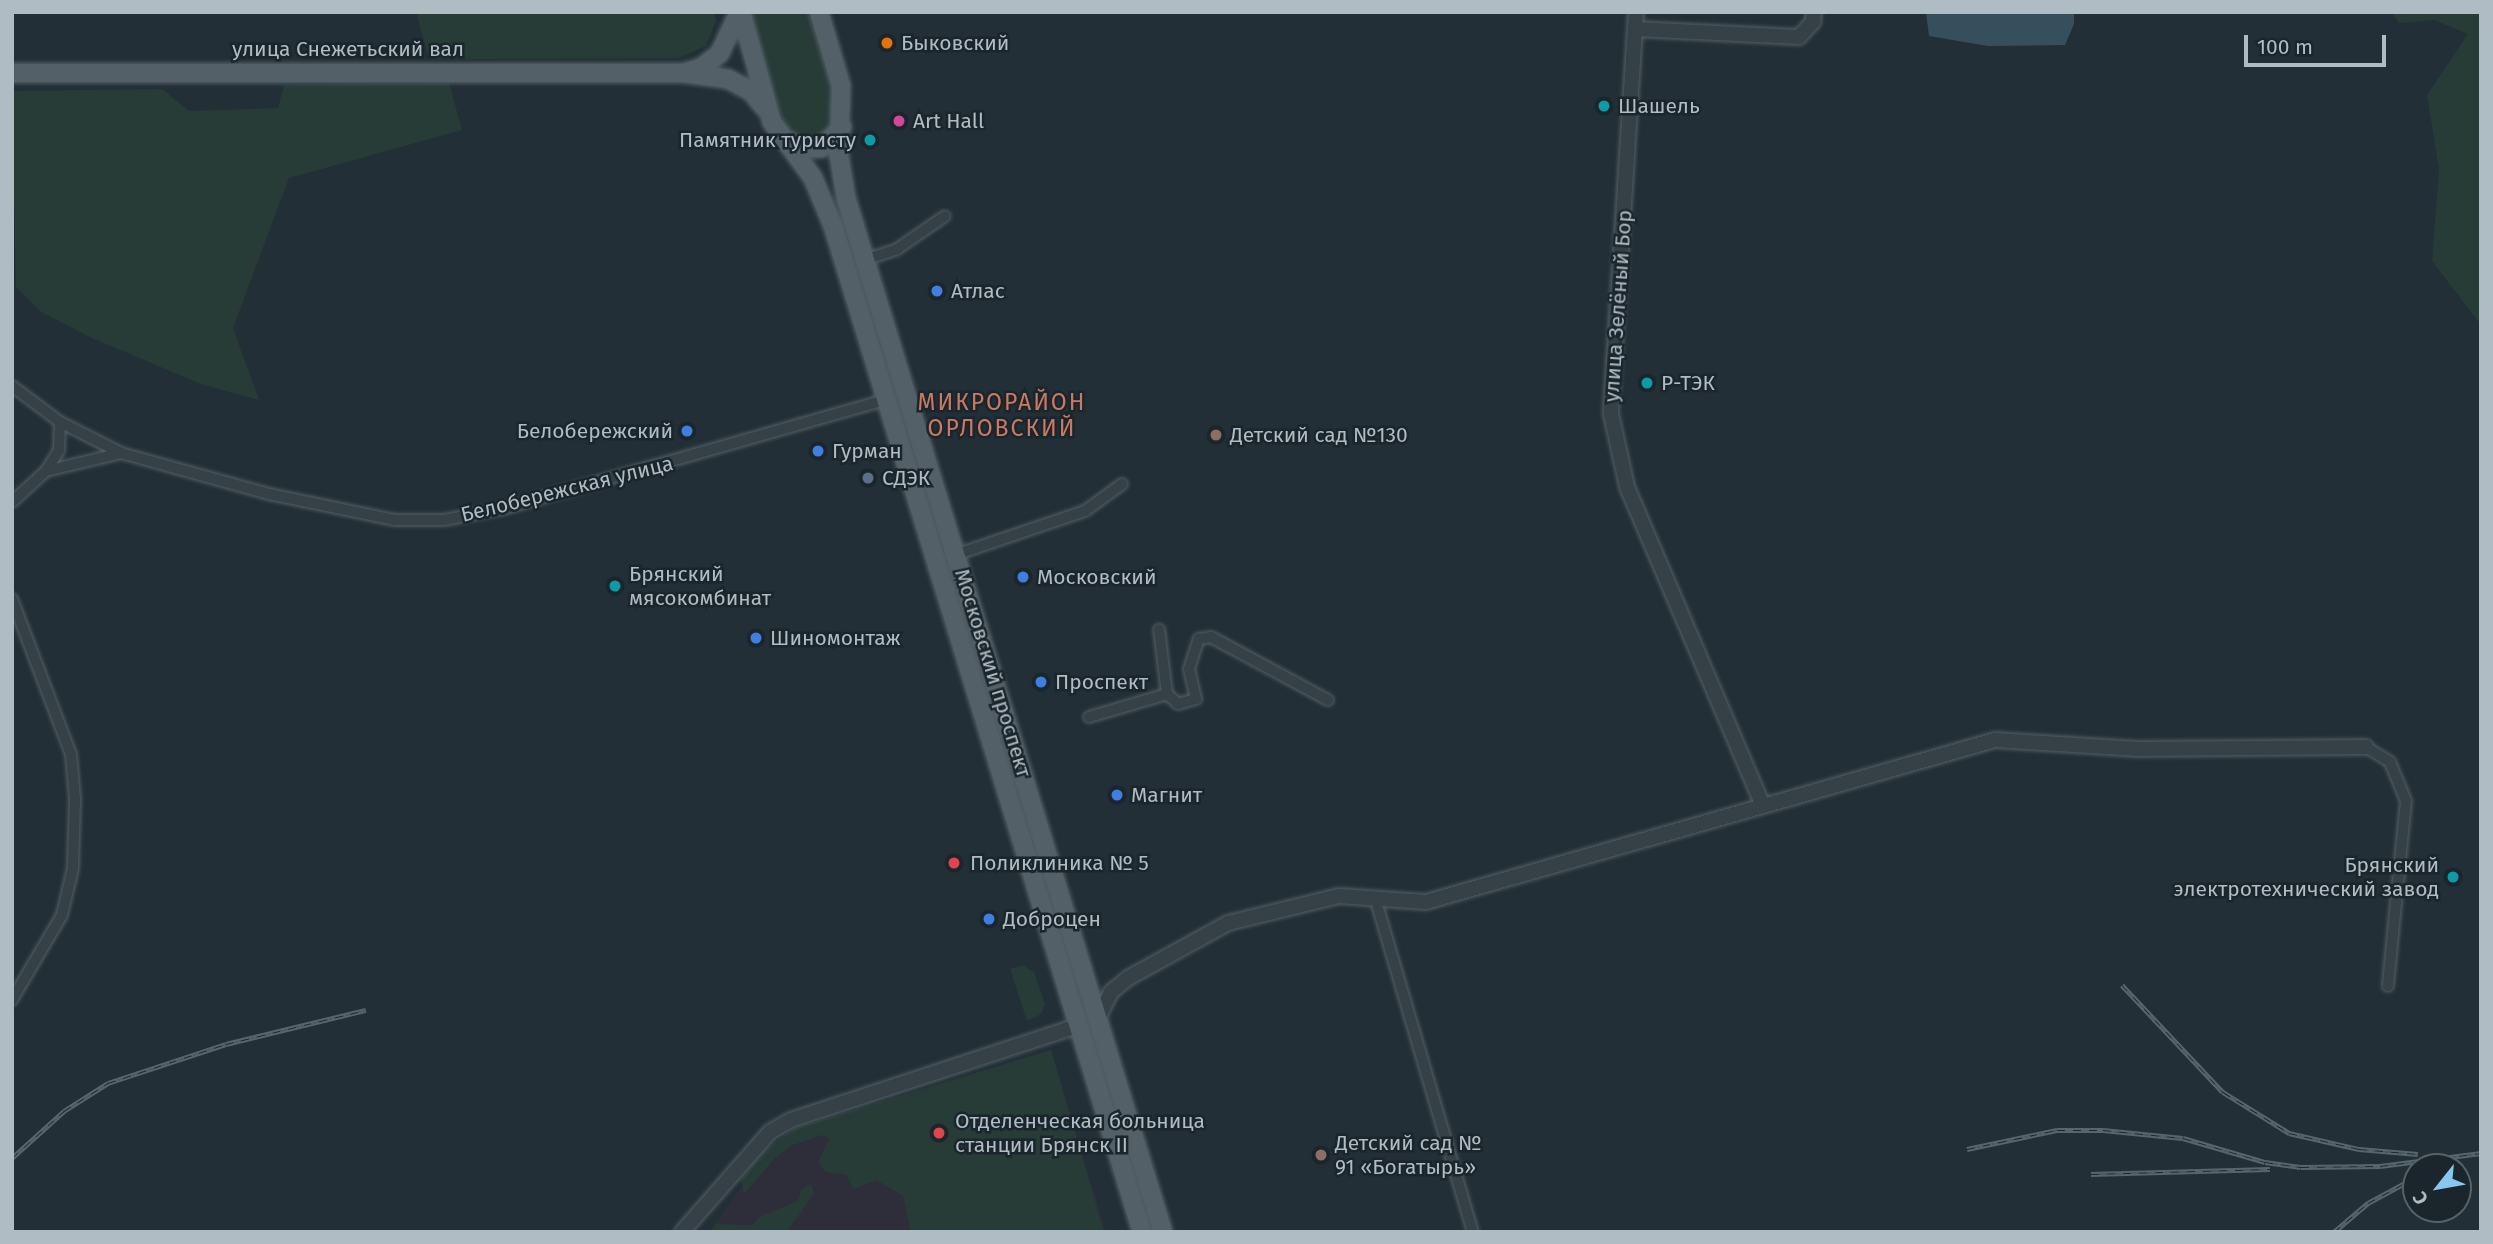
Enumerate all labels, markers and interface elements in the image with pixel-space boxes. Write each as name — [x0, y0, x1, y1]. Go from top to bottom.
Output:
scale bar — [2248, 21, 2390, 65]
place label: Быковский — [901, 30, 1009, 56]
text: 100 m — [2257, 34, 2313, 60]
marker: Быковский — [879, 35, 895, 51]
street label: улица Снежетьский вал — [232, 36, 464, 62]
place label: Шашель — [1618, 93, 1700, 119]
marker: Шашель — [1596, 98, 1612, 114]
place label: Art Hall — [913, 108, 984, 134]
marker: Art Hall — [891, 113, 907, 129]
place label: Памятник туристу — [679, 127, 856, 153]
marker: Памятник туристу — [862, 132, 878, 148]
street label: улица Зелёный Бор — [1599, 209, 1637, 403]
place label: Атлас — [951, 278, 1005, 304]
marker: Атлас — [929, 283, 945, 299]
place label: Р-ТЭК — [1661, 370, 1715, 396]
marker: Р-ТЭК — [1639, 375, 1655, 391]
district label: МИКРОРАЙОН ОРЛОВСКИЙ — [919, 388, 1085, 442]
place label: Белобережский — [517, 418, 673, 444]
place label: Детский сад №130 — [1230, 422, 1408, 448]
marker: Белобережский — [679, 423, 695, 439]
marker: Детский сад №130 — [1208, 427, 1224, 443]
place label: Гурман — [832, 438, 902, 464]
marker: Гурман — [810, 443, 826, 459]
street label: Белобережская улица — [458, 450, 676, 528]
place label: СДЭК — [882, 465, 930, 491]
marker: СДЭК — [860, 470, 876, 486]
place label: Брянский мясокомбинат — [629, 561, 771, 611]
place label: Московский — [1037, 564, 1157, 590]
street label: Московский проспект — [949, 566, 1037, 780]
marker: Московский — [1015, 569, 1031, 585]
marker: Брянский мясокомбинат — [607, 578, 623, 594]
place label: Шиномонтаж — [770, 625, 901, 651]
marker: Шиномонтаж — [748, 630, 764, 646]
place label: Проспект — [1055, 669, 1148, 695]
marker: Проспект — [1033, 674, 1049, 690]
place label: Магнит — [1131, 782, 1202, 808]
marker: Магнит — [1109, 787, 1125, 803]
place label: Поликлиника № 5 — [970, 850, 1149, 876]
place label: Брянский электротехнический завод — [2173, 852, 2439, 902]
marker: Поликлиника № 5 — [944, 853, 964, 873]
marker: Брянский электротехнический завод — [2445, 869, 2461, 885]
place label: Доброцен — [1003, 906, 1101, 932]
marker: Доброцен — [981, 911, 997, 927]
place label: Отделенческая больница станции Брянск II — [955, 1108, 1205, 1158]
marker: Отделенческая больница станции Брянск II — [929, 1123, 949, 1143]
place label: Детский сад № 91 «Богатырь» — [1335, 1130, 1481, 1180]
marker: Детский сад № 91 «Богатырь» — [1313, 1147, 1329, 1163]
north arrow — [2402, 1153, 2472, 1223]
text: С — [2408, 1187, 2433, 1209]

